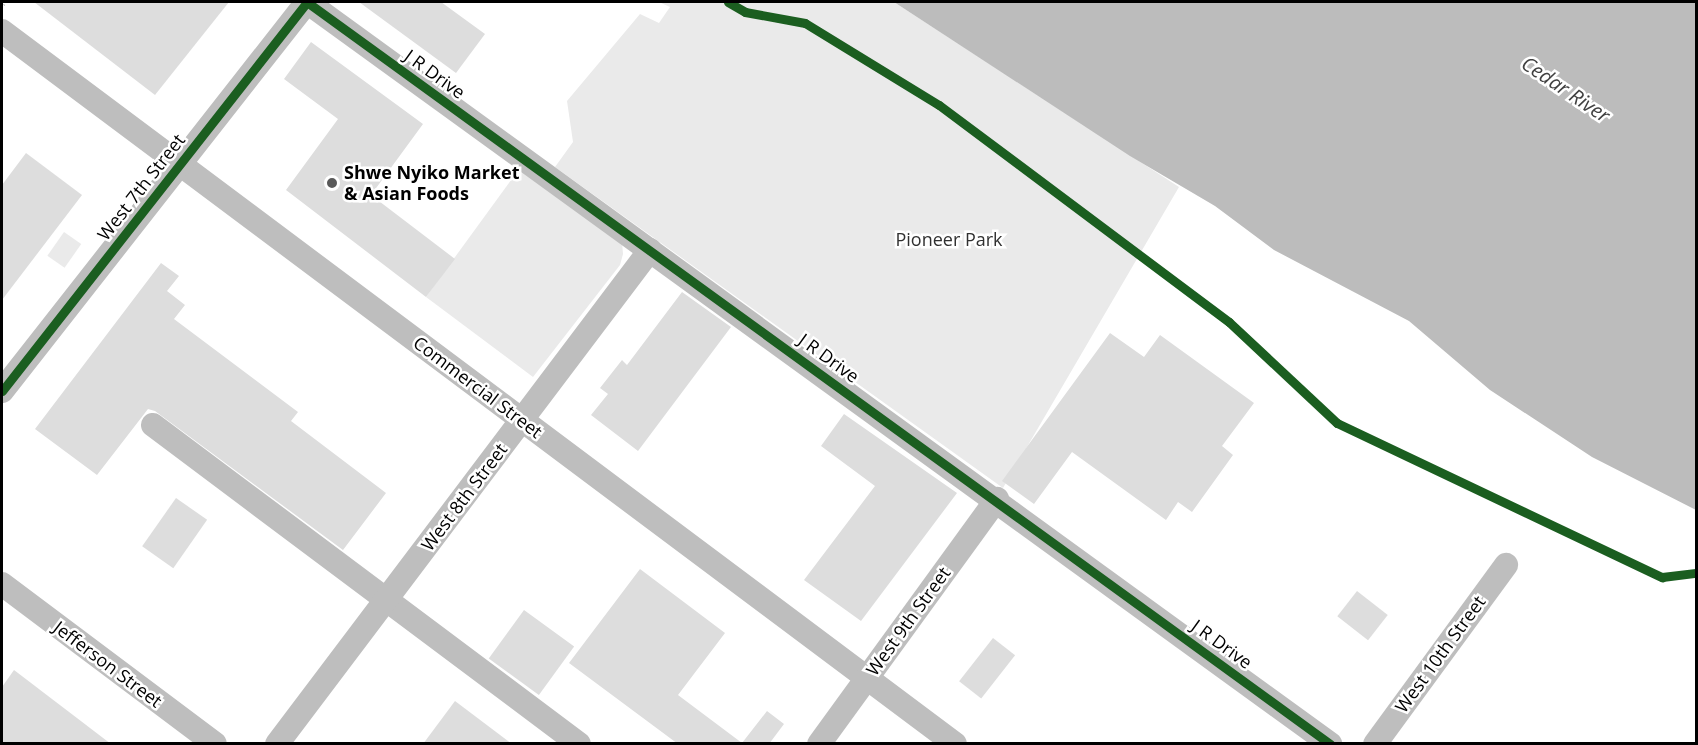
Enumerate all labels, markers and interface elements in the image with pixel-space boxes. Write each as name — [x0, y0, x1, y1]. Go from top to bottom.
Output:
street label: J R Drive — [401, 45, 469, 103]
water label: Cedar River — [1517, 51, 1615, 127]
street label: West 7th Street — [93, 129, 189, 245]
place label: Shwe Nyiko Market & Asian Foods — [344, 162, 519, 204]
marker: Shwe Nyiko Market & Asian Foods — [325, 176, 339, 190]
park label: Pioneer Park — [895, 228, 1003, 250]
street label: J R Drive — [795, 329, 863, 387]
street label: Commercial Street — [409, 332, 547, 442]
street label: West 8th Street — [417, 439, 511, 555]
street label: West 9th Street — [861, 562, 955, 680]
street label: West 10th Street — [1390, 591, 1490, 717]
street label: J R Drive — [1188, 615, 1256, 673]
street label: Jefferson Street — [50, 616, 166, 712]

